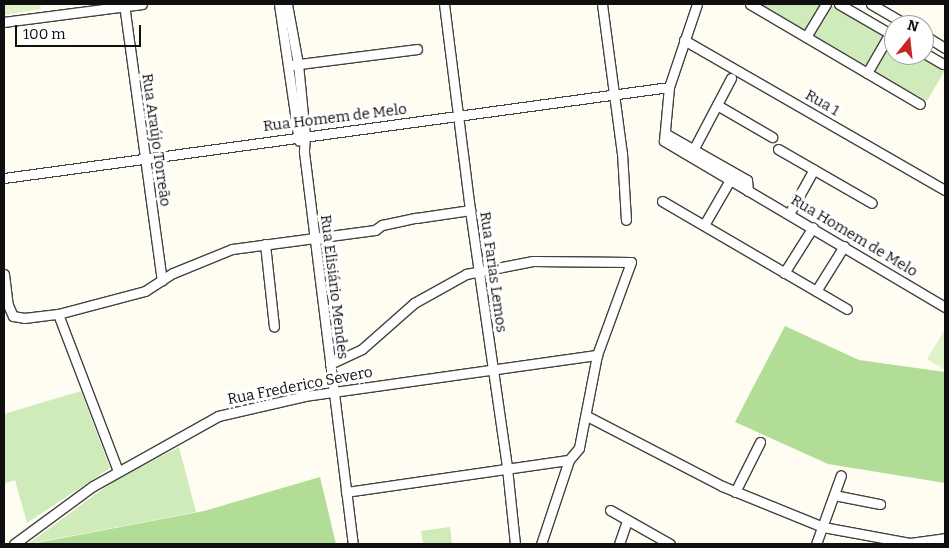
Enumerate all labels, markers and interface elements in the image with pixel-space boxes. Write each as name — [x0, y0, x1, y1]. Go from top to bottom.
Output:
scale bar — [18, 15, 144, 47]
north arrow — [884, 15, 934, 65]
text: N — [905, 16, 921, 36]
text: 100 m — [23, 25, 66, 43]
street label: Rua Araújo Torreão — [138, 72, 174, 208]
street label: Rua 1 — [802, 86, 842, 120]
street label: Rua Homem de Melo — [262, 100, 408, 136]
street label: Rua Homem de Melo — [787, 191, 921, 281]
street label: Rua Farias Lemos — [476, 210, 510, 334]
street label: Rua Elisiário Mendes — [316, 214, 352, 360]
street label: Rua Frederico Severo — [226, 363, 374, 409]

